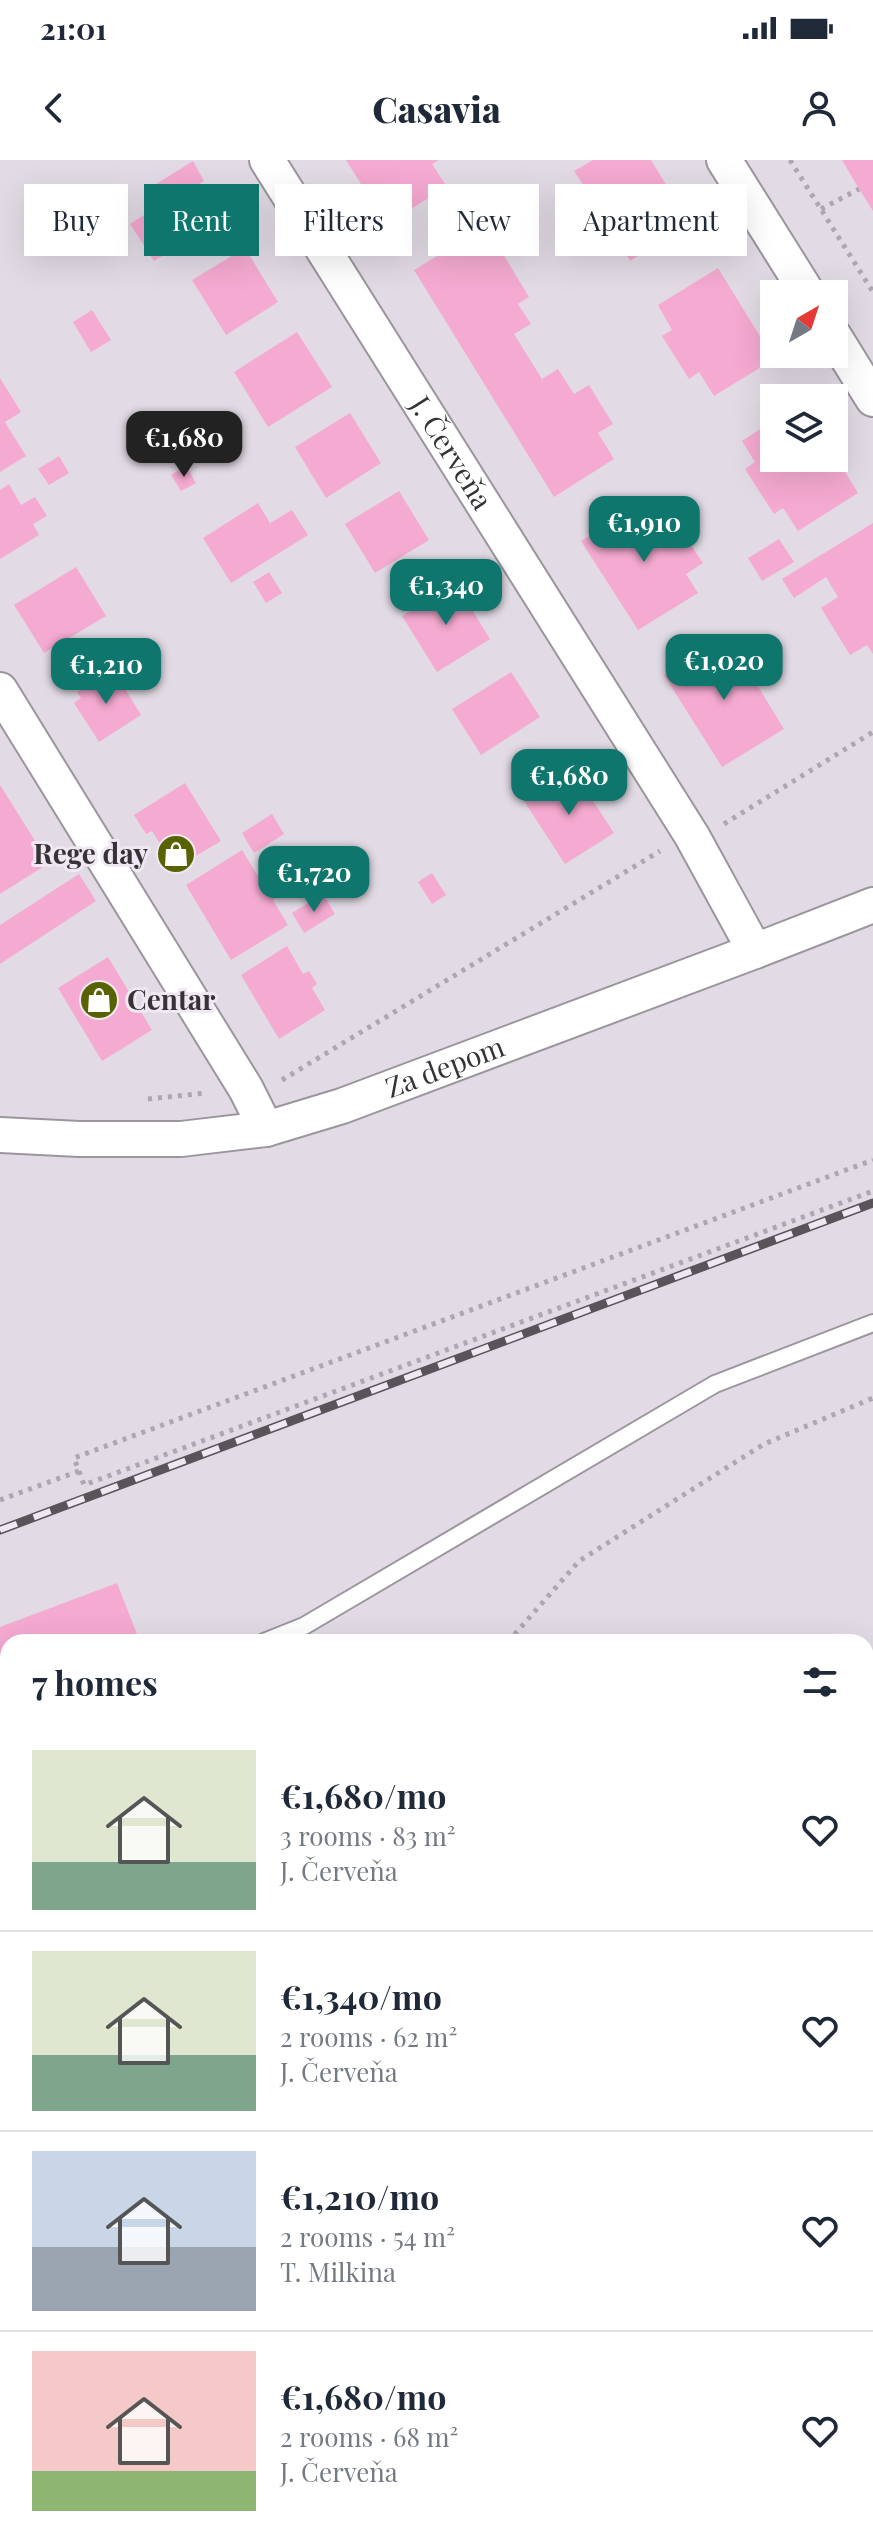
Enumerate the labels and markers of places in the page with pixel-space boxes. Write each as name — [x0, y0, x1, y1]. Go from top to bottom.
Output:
pin: €1,680 — [119, 411, 249, 479]
pin: €1,910 — [579, 496, 709, 564]
pin: €1,340 — [381, 559, 511, 627]
pin: €1,020 — [659, 634, 789, 702]
pin: €1,210 — [41, 638, 171, 706]
pin: €1,680 — [504, 749, 634, 817]
shop icon: Rege day — [155, 833, 197, 875]
place label: Rege day — [33, 834, 148, 871]
pin: €1,720 — [249, 846, 379, 914]
shop icon: Centar — [78, 979, 120, 1021]
place label: Centar — [127, 980, 215, 1017]

